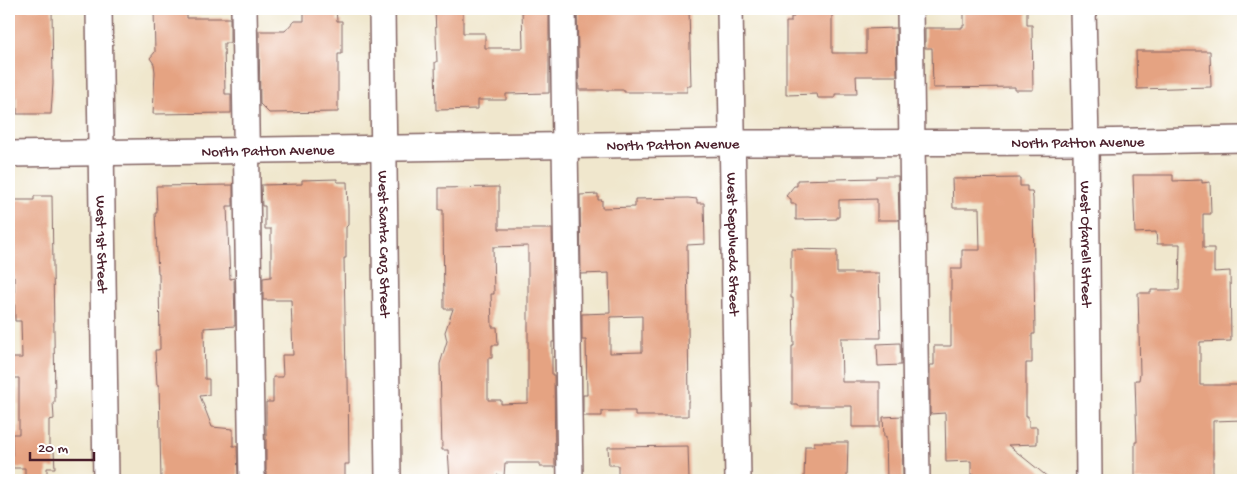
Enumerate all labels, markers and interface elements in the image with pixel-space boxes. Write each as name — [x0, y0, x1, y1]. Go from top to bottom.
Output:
street label: North Patton Avenue — [1011, 134, 1145, 153]
street label: North Patton Avenue — [606, 136, 740, 156]
street label: North Patton Avenue — [201, 142, 335, 162]
street label: West Santa Cruz Street — [373, 170, 393, 319]
street label: West Sepulveda Street — [722, 172, 742, 318]
street label: West Ofarrell Street — [1075, 181, 1094, 309]
street label: West 1st Street — [91, 195, 110, 295]
scale bar — [30, 429, 94, 461]
text: 20 m — [38, 440, 68, 458]

